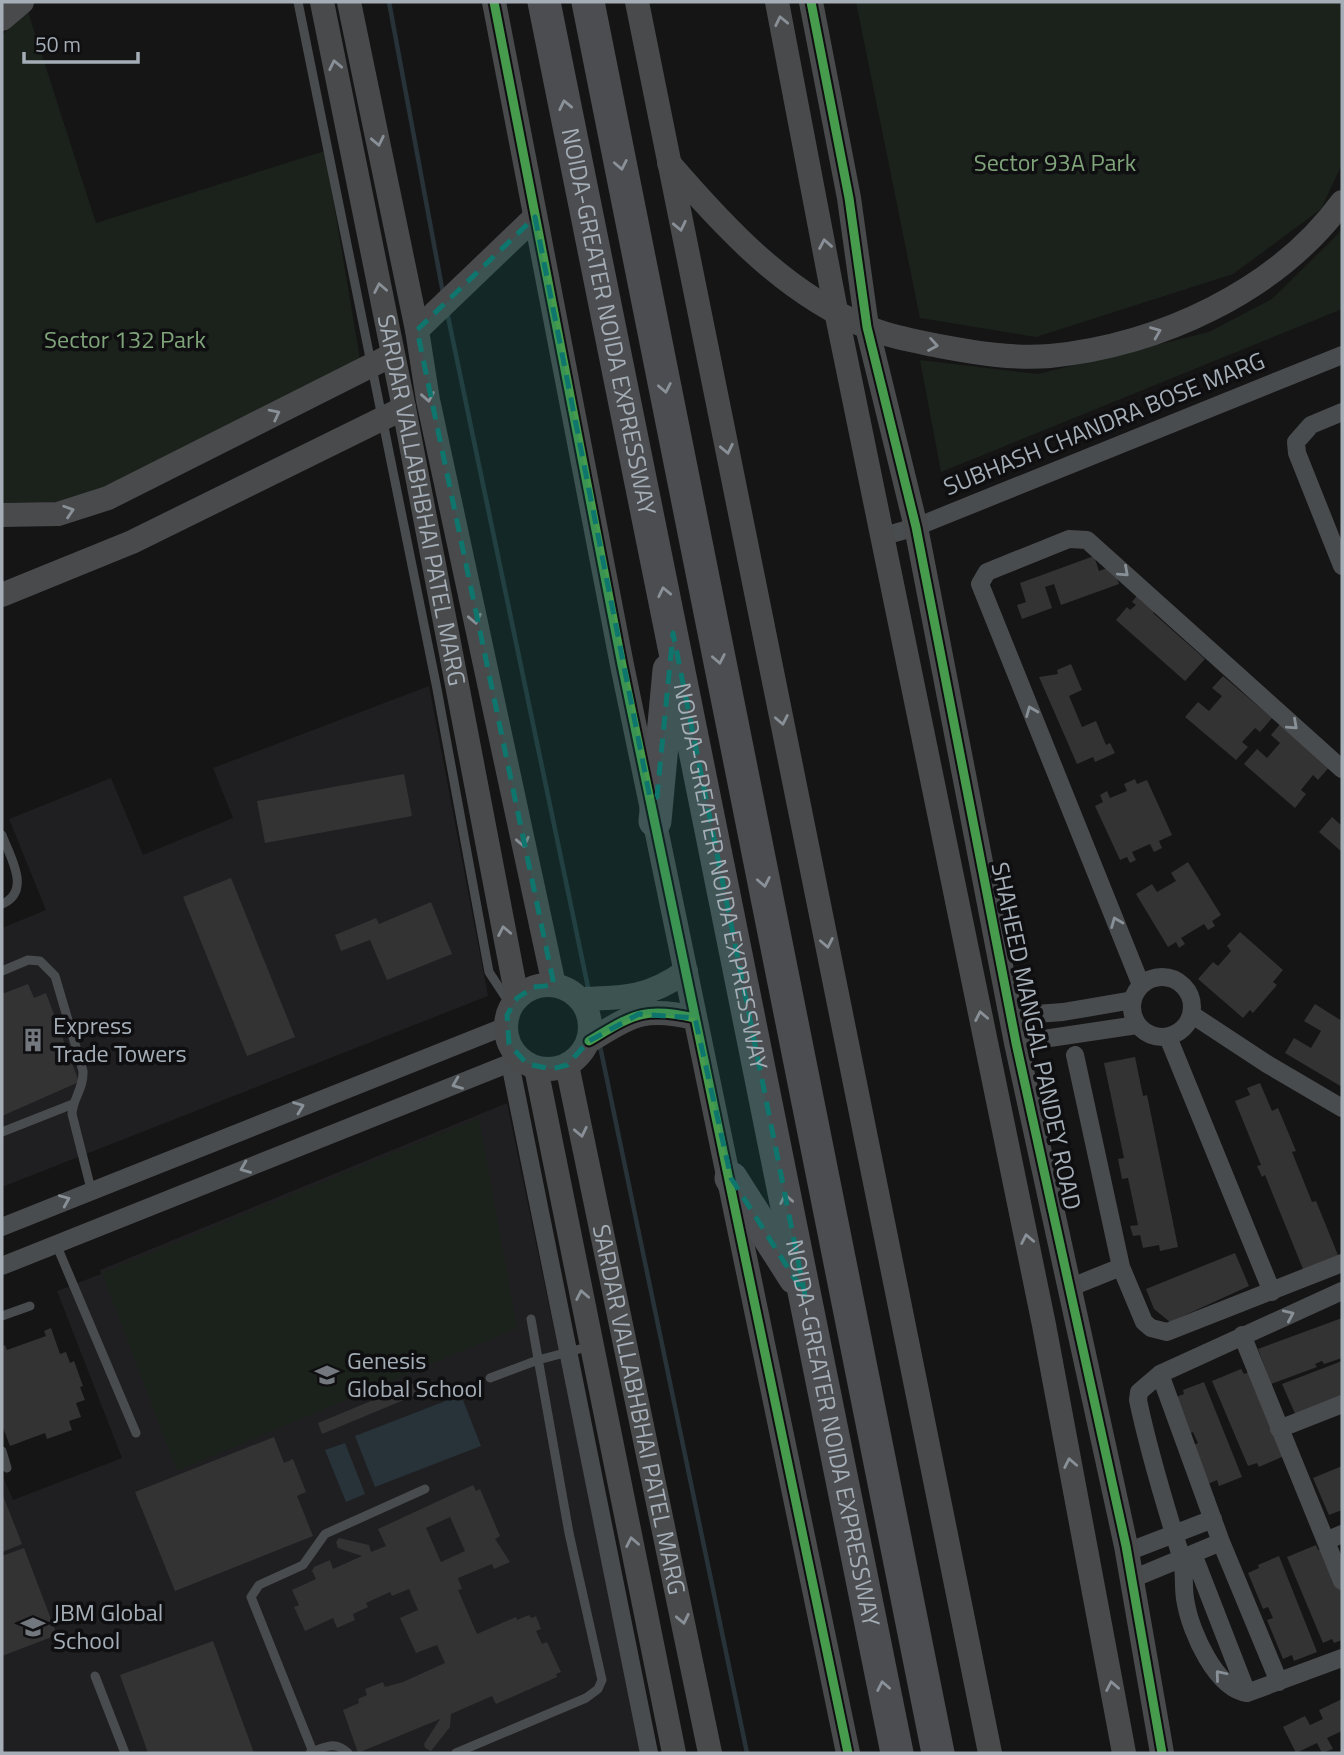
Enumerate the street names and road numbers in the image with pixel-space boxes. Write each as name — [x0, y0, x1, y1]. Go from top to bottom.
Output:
street label: NOIDA-GREATER NOIDA EXPRESSWAY — [553, 125, 666, 518]
street label: SARDAR VALLABHBHAI PATEL MARG — [369, 311, 476, 689]
street label: SUBHASH CHANDRA BOSE MARG — [938, 342, 1270, 504]
street label: NOIDA-GREATER NOIDA EXPRESSWAY — [665, 679, 778, 1073]
street label: SHAHEED MANGAL PANDEY ROAD — [983, 859, 1091, 1213]
street label: SARDAR VALLABHBHAI PATEL MARG — [584, 1221, 696, 1598]
street label: NOIDA-GREATER NOIDA EXPRESSWAY — [777, 1236, 890, 1630]

